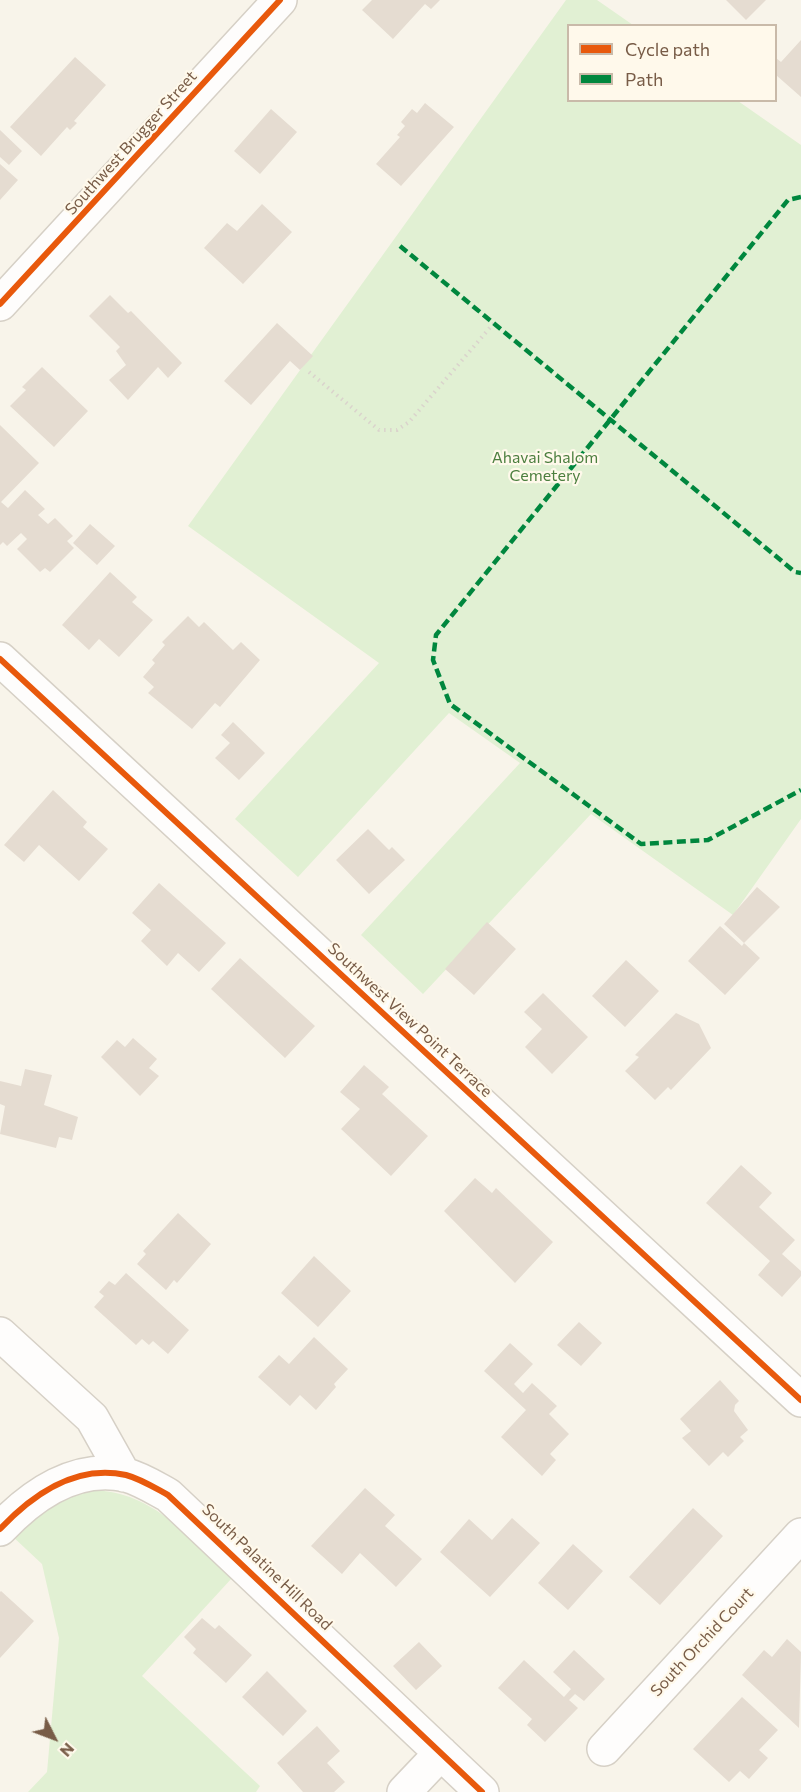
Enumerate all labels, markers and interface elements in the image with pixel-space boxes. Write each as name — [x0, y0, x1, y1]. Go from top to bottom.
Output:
legend — [567, 24, 777, 102]
text: Cycle path — [625, 38, 710, 60]
street label: Southwest Brugger Street — [61, 67, 201, 219]
text: Path — [625, 68, 663, 90]
park label: Ahavai Shalom Cemetery — [492, 448, 598, 486]
street label: Southwest View Point Terrace — [324, 939, 496, 1101]
street label: South Palatine Hill Road — [198, 1500, 336, 1634]
street label: South Orchid Court — [647, 1584, 757, 1700]
north arrow — [24, 1708, 84, 1768]
text: N — [57, 1740, 79, 1761]

